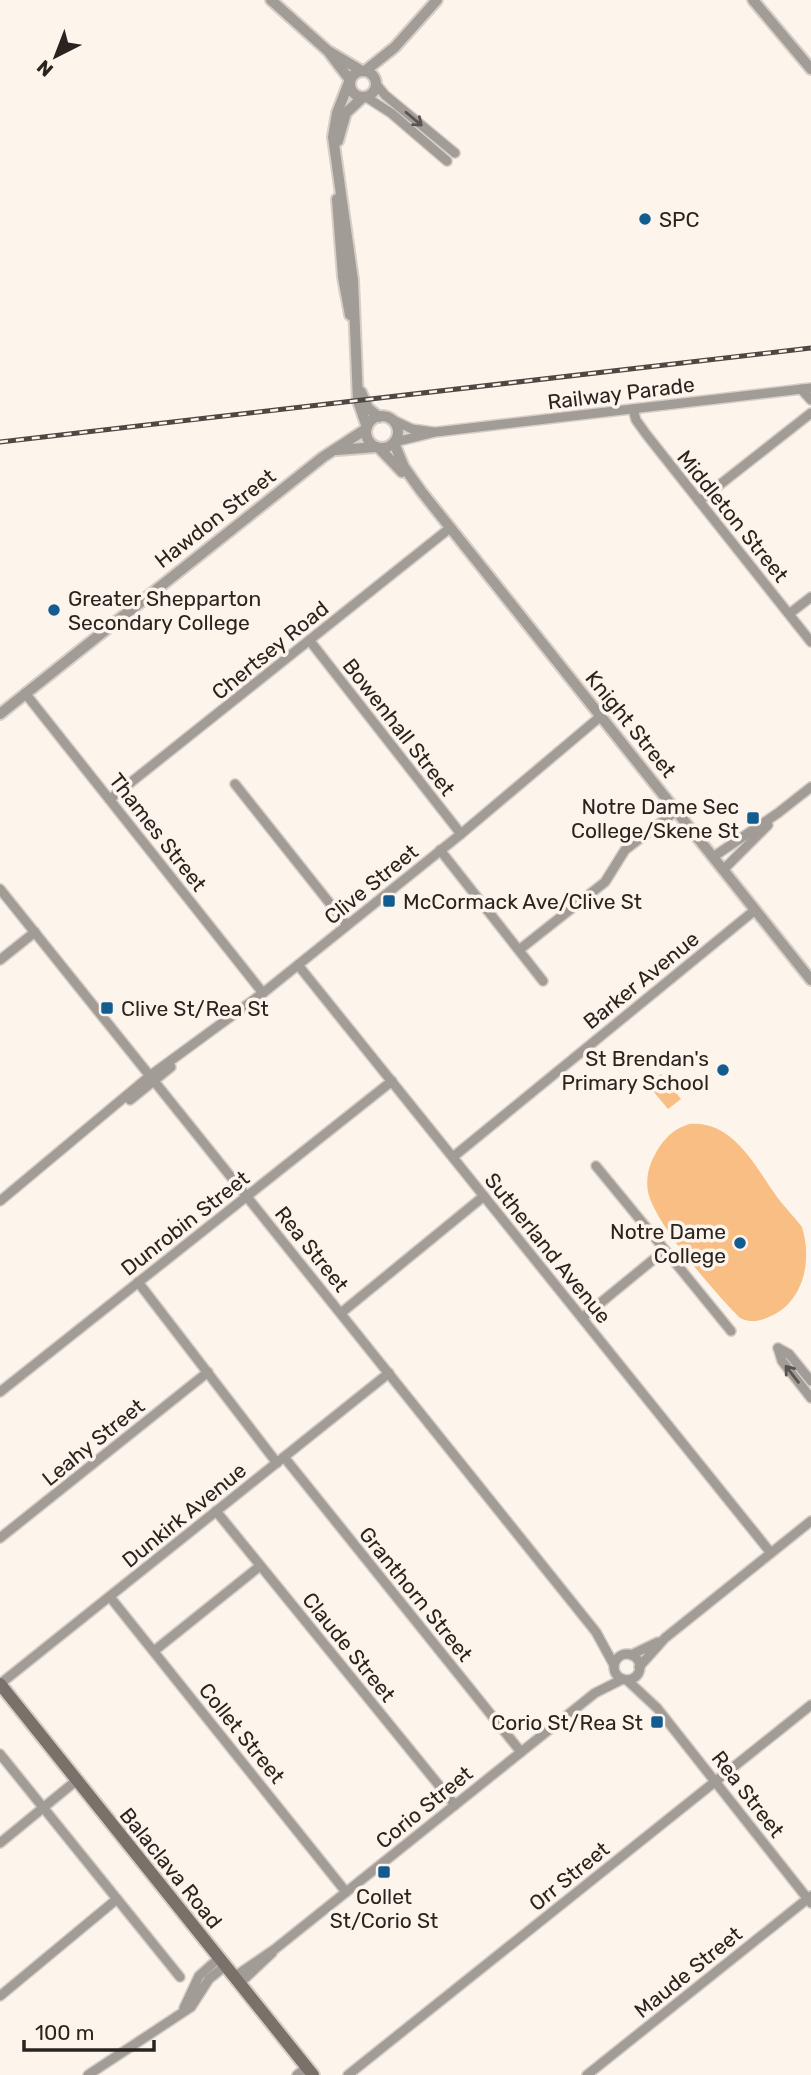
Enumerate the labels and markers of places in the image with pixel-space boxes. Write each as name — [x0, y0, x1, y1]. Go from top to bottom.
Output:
place label: SPC — [659, 207, 700, 232]
marker: SPC — [637, 211, 653, 227]
place label: Greater Shepparton Secondary College — [68, 586, 261, 635]
marker: Greater Shepparton Secondary College — [46, 602, 62, 618]
place label: Notre Dame Sec College/Skene St — [571, 794, 739, 843]
marker: Notre Dame Sec College/Skene St — [745, 810, 761, 826]
place label: McCormack Ave/Clive St — [403, 889, 642, 914]
marker: McCormack Ave/Clive St — [381, 893, 397, 909]
place label: Clive St/Rea St — [121, 996, 269, 1021]
marker: Clive St/Rea St — [99, 1000, 115, 1016]
place label: St Brendan's Primary School — [561, 1046, 709, 1095]
marker: St Brendan's Primary School — [715, 1062, 731, 1078]
place label: Notre Dame College — [610, 1219, 726, 1268]
marker: Notre Dame College — [732, 1235, 748, 1251]
place label: Corio St/Rea St — [491, 1710, 643, 1735]
marker: Corio St/Rea St — [649, 1714, 665, 1730]
marker: Collet St/Corio St — [376, 1864, 392, 1880]
place label: Collet St/Corio St — [330, 1884, 438, 1933]

